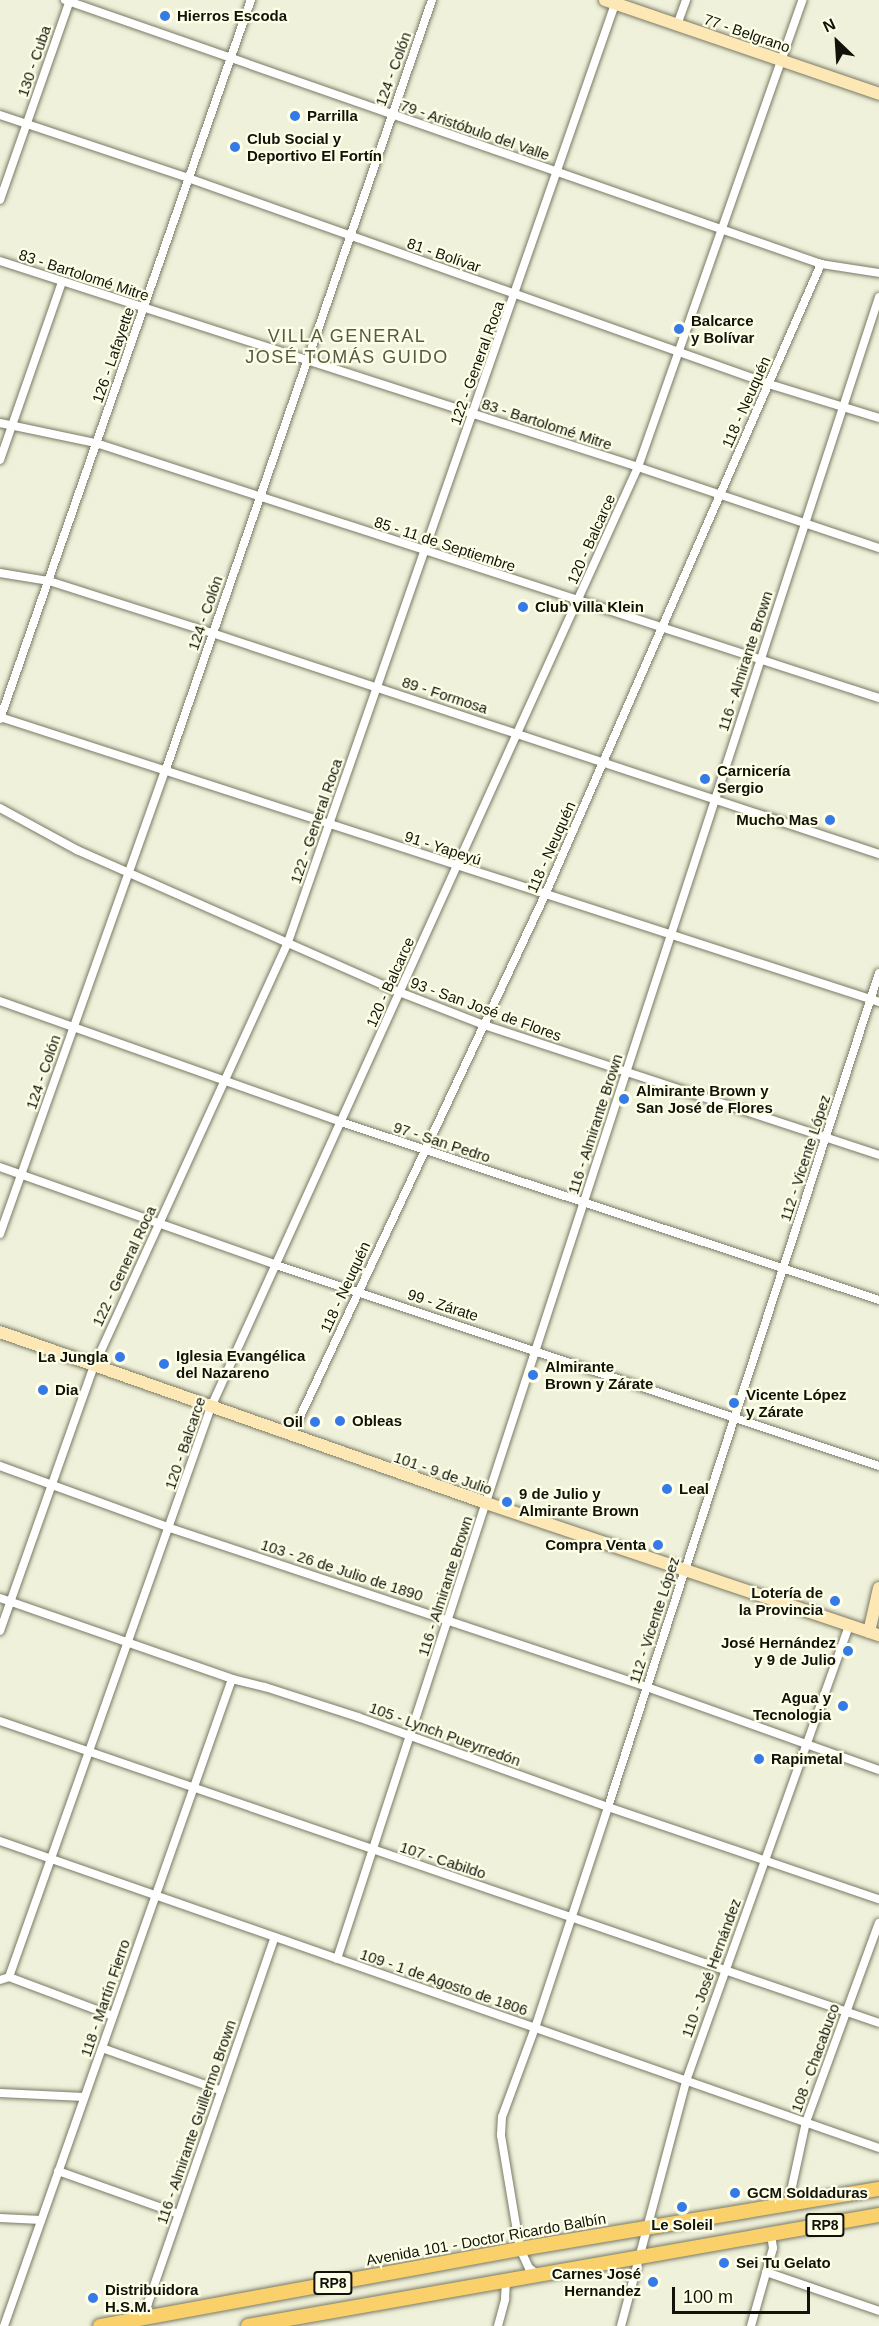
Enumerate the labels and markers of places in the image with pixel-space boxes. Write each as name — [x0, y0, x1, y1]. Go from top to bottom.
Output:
place label: Hierros Escoda — [177, 7, 287, 25]
marker: Hierros Escoda — [158, 9, 172, 23]
place label: Parrilla — [307, 107, 358, 125]
marker: Parrilla — [288, 109, 302, 123]
place label: Club Social y Deportivo El Fortín — [247, 129, 382, 164]
marker: Club Social y Deportivo El Fortín — [228, 140, 242, 154]
place label: Balcarce y Bolívar — [691, 311, 754, 346]
marker: Balcarce y Bolívar — [672, 322, 686, 336]
place label: Club Villa Klein — [535, 598, 644, 616]
marker: Club Villa Klein — [516, 600, 530, 614]
place label: Carnicería Sergio — [717, 761, 790, 796]
marker: Carnicería Sergio — [698, 772, 712, 786]
place label: Mucho Mas — [736, 811, 818, 829]
marker: Mucho Mas — [823, 813, 837, 827]
place label: Almirante Brown y San José de Flores — [636, 1081, 773, 1116]
marker: Almirante Brown y San José de Flores — [617, 1092, 631, 1106]
place label: Iglesia Evangélica del Nazareno — [176, 1346, 305, 1381]
place label: La Jungla — [38, 1348, 108, 1366]
marker: La Jungla — [113, 1350, 127, 1364]
marker: Iglesia Evangélica del Nazareno — [157, 1357, 171, 1371]
place label: Almirante Brown y Zárate — [545, 1357, 653, 1392]
marker: Almirante Brown y Zárate — [526, 1368, 540, 1382]
place label: Dia — [55, 1381, 78, 1399]
marker: Dia — [36, 1383, 50, 1397]
place label: Vicente López y Zárate — [746, 1385, 847, 1420]
marker: Vicente López y Zárate — [727, 1396, 741, 1410]
place label: Obleas — [352, 1412, 402, 1430]
place label: Oil — [283, 1413, 303, 1431]
marker: Obleas — [333, 1414, 347, 1428]
marker: Oil — [308, 1415, 322, 1429]
place label: Leal — [679, 1480, 709, 1498]
marker: Leal — [660, 1482, 674, 1496]
place label: 9 de Julio y Almirante Brown — [519, 1484, 639, 1519]
marker: 9 de Julio y Almirante Brown — [500, 1495, 514, 1509]
place label: Compra Venta — [545, 1536, 646, 1554]
marker: Compra Venta — [651, 1538, 665, 1552]
place label: Lotería de la Provincia — [739, 1583, 823, 1618]
marker: Lotería de la Provincia — [828, 1594, 842, 1608]
place label: José Hernández y 9 de Julio — [721, 1633, 836, 1668]
marker: José Hernández y 9 de Julio — [841, 1644, 855, 1658]
place label: Agua y Tecnologia — [753, 1688, 831, 1723]
marker: Agua y Tecnologia — [836, 1699, 850, 1713]
place label: Rapimetal — [771, 1750, 843, 1768]
marker: Rapimetal — [752, 1752, 766, 1766]
place label: GCM Soldaduras — [747, 2184, 868, 2202]
marker: GCM Soldaduras — [728, 2186, 742, 2200]
marker: Le Soleil — [675, 2200, 689, 2214]
place label: Le Soleil — [651, 2216, 713, 2234]
place label: Sei Tu Gelato — [736, 2254, 831, 2272]
marker: Sei Tu Gelato — [717, 2256, 731, 2270]
place label: Carnes José Hernandez — [552, 2264, 641, 2299]
marker: Carnes José Hernandez — [646, 2275, 660, 2289]
place label: Distribuidora H.S.M. — [105, 2280, 198, 2315]
marker: Distribuidora H.S.M. — [86, 2291, 100, 2305]

